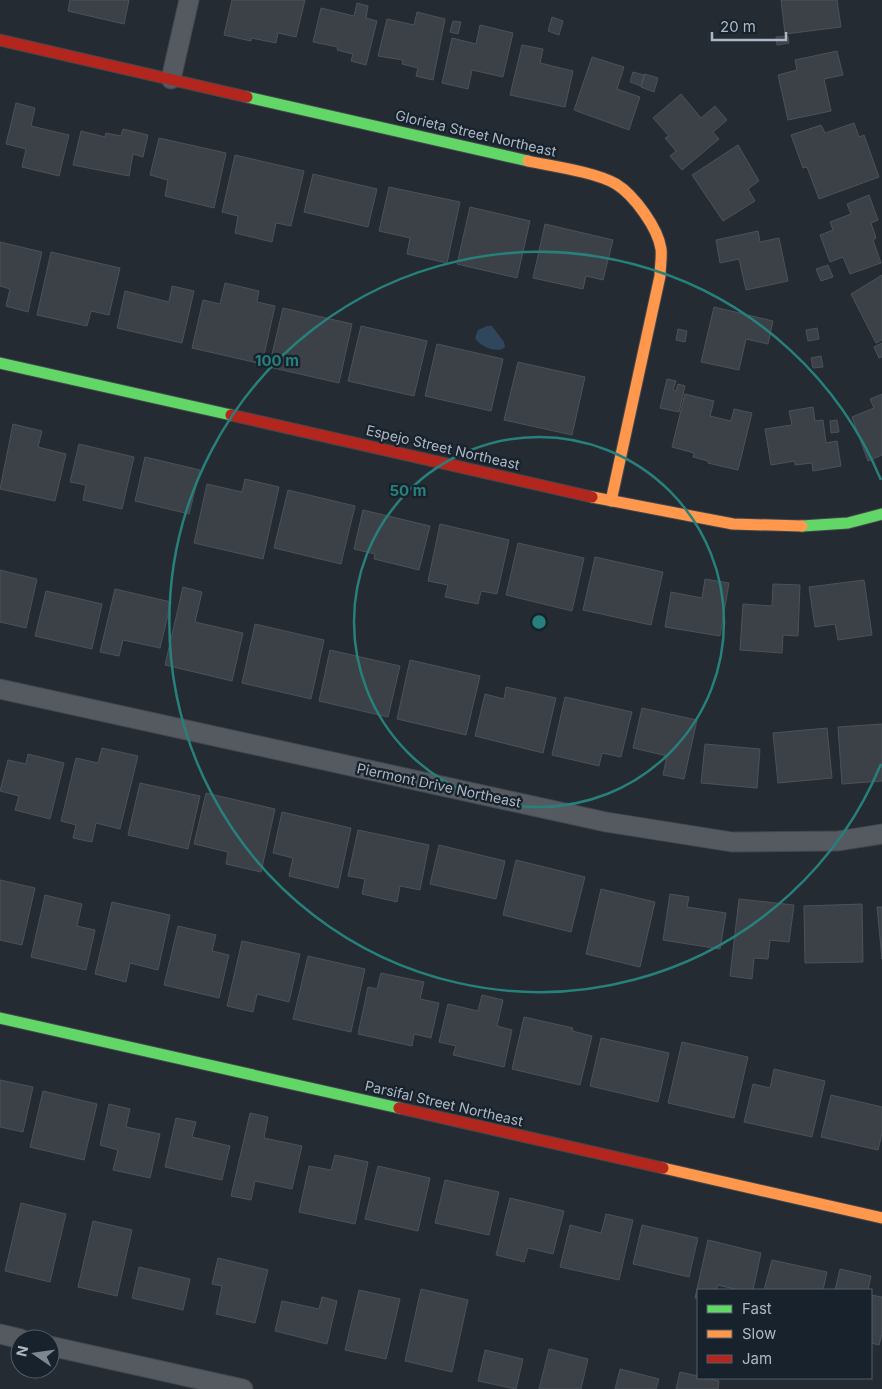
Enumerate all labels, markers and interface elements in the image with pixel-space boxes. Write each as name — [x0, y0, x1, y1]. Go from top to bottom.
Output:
scale bar — [712, 10, 786, 42]
text: 20 m — [720, 17, 756, 36]
street label: Glorieta Street Northeast — [394, 106, 558, 160]
text: 100 m — [255, 351, 299, 370]
street label: Espejo Street Northeast — [365, 421, 522, 473]
text: 50 m — [390, 481, 426, 500]
centre of rings — [530, 613, 548, 631]
street label: Piermont Drive Northeast — [355, 759, 523, 811]
street label: Parsifal Street Northeast — [363, 1077, 525, 1130]
legend — [697, 1289, 872, 1379]
text: Fast — [742, 1299, 772, 1318]
text: Slow — [742, 1324, 776, 1343]
north arrow — [10, 1329, 60, 1379]
text: N — [12, 1344, 31, 1358]
text: Jam — [742, 1349, 772, 1368]

